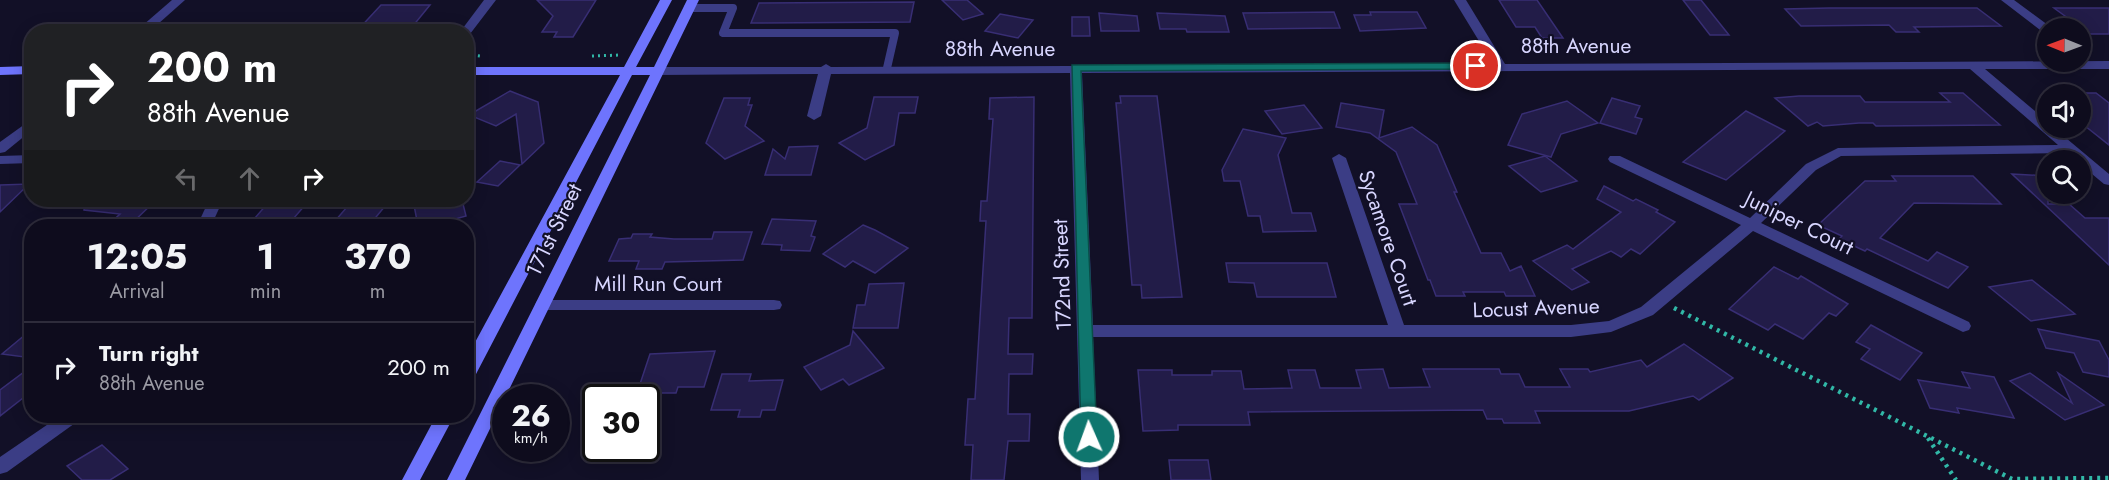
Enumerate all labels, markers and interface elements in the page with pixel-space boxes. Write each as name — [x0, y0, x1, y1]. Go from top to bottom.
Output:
north arrow — [2037, 18, 2091, 72]
map controls — [2037, 18, 2091, 204]
street label: 88th Avenue — [1521, 31, 1632, 61]
street label: 88th Avenue — [945, 34, 1056, 64]
text: 200 m — [147, 37, 277, 98]
pin — [1450, 40, 1501, 91]
icon: right — [48, 48, 126, 126]
icon: arrive — [1459, 49, 1492, 82]
button: sound — [2037, 84, 2091, 138]
text: 88th Avenue — [147, 93, 289, 132]
button: search — [2037, 150, 2091, 204]
icon: left — [170, 162, 203, 195]
icon: ahead — [233, 162, 266, 195]
icon: right — [296, 162, 329, 195]
street label: Sycamore Court — [1351, 166, 1425, 310]
street label: 171st Street — [519, 179, 589, 281]
street label: Juniper Court — [1737, 182, 1859, 262]
street label: 172nd Street — [1045, 219, 1079, 331]
text: 12:05 — [87, 230, 187, 282]
text: 1 — [256, 230, 275, 282]
text: 370 — [344, 230, 411, 282]
street label: Mill Run Court — [594, 269, 722, 299]
text: Arrival — [109, 277, 165, 306]
text: min — [250, 277, 281, 306]
text: m — [370, 277, 385, 306]
street label: Locust Avenue — [1472, 291, 1600, 325]
text: Turn right — [99, 337, 199, 369]
icon: right — [48, 351, 81, 384]
text: 200 m — [387, 351, 450, 383]
text: 88th Avenue — [99, 369, 204, 398]
speed limit sign: 30 — [582, 384, 660, 462]
text: 26 — [511, 394, 551, 437]
position arrow — [1057, 405, 1121, 469]
text: km/h — [514, 427, 548, 449]

